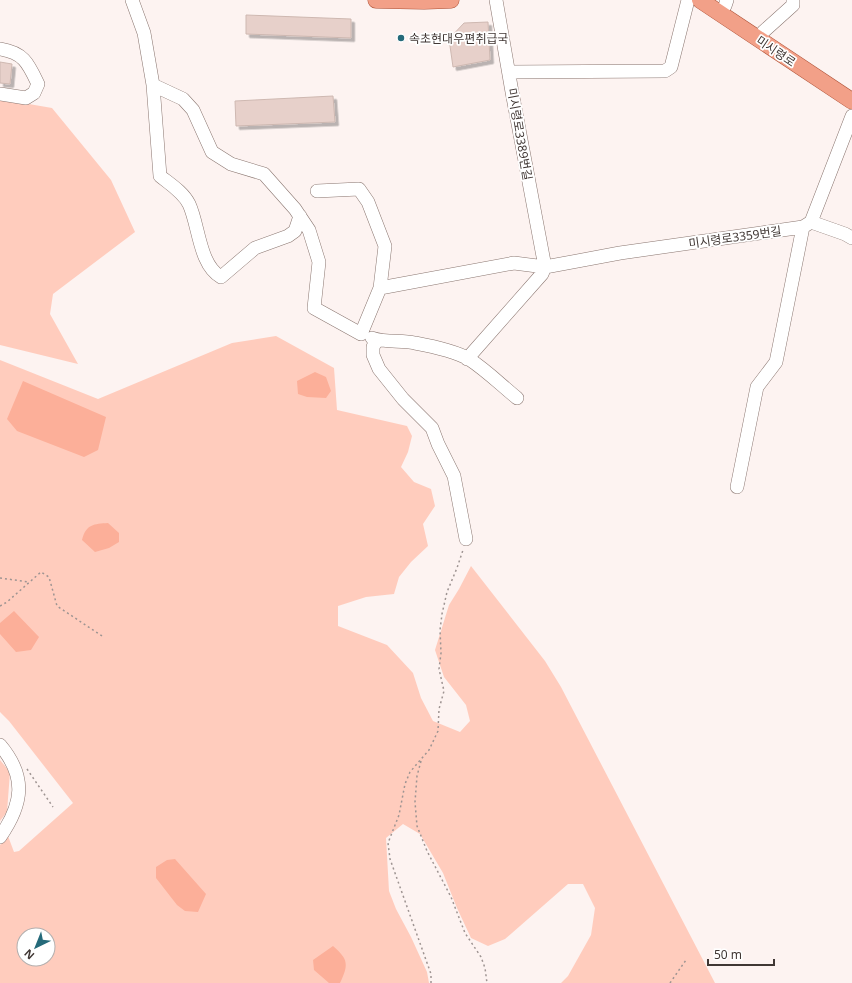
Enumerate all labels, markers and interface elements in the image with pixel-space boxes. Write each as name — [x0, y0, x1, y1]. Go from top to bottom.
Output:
place label: 속초현대우편취급국 — [409, 30, 508, 47]
street label: 미시령로 — [753, 32, 799, 70]
marker: 속초현대우편취급국 — [396, 33, 406, 43]
street label: 미시령로3389번길 — [503, 86, 537, 182]
street label: 미시령로3359번길 — [687, 222, 783, 252]
north arrow — [16, 927, 56, 967]
scale bar — [708, 941, 774, 967]
text: N — [20, 946, 37, 963]
text: 50 m — [714, 946, 742, 963]

